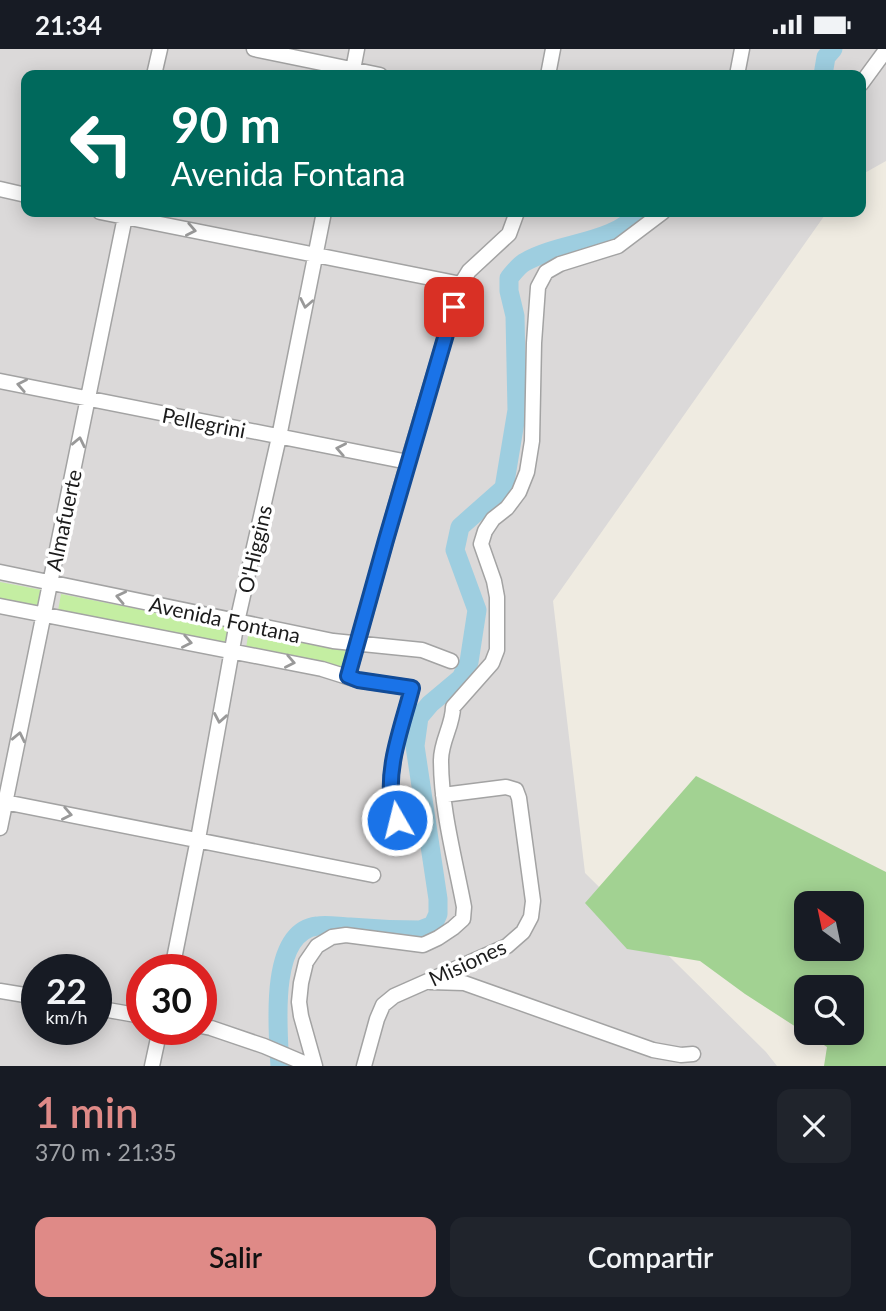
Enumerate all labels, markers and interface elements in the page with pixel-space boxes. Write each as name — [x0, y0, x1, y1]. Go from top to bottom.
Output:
text: 21:34 — [35, 9, 102, 41]
text: 90 m — [171, 95, 281, 153]
icon: left — [56, 98, 147, 189]
text: Avenida Fontana — [171, 154, 406, 193]
one-way arrow — [185, 222, 197, 237]
pin — [424, 277, 484, 337]
icon: arrive — [435, 288, 473, 326]
one-way arrow — [299, 297, 314, 309]
one-way arrow — [16, 379, 28, 394]
street label: Pellegrini — [160, 402, 248, 442]
one-way arrow — [71, 436, 86, 448]
one-way arrow — [335, 442, 347, 457]
street label: Almafuerte — [40, 467, 86, 573]
street label: O'Higgins — [232, 503, 276, 595]
one-way arrow — [115, 591, 127, 605]
street label: Avenida Fontana — [147, 591, 303, 647]
one-way arrow — [181, 634, 193, 649]
one-way arrow — [284, 654, 296, 669]
one-way arrow — [213, 712, 228, 723]
one-way arrow — [10, 731, 25, 743]
position arrow — [360, 783, 434, 857]
one-way arrow — [61, 806, 73, 821]
north arrow — [794, 891, 864, 961]
map controls — [794, 891, 864, 1045]
street label: Misiones — [424, 933, 510, 991]
speed limit sign: 30 — [126, 954, 217, 1045]
text: 22 — [46, 969, 87, 1011]
button: search — [794, 975, 864, 1045]
text: km/h — [45, 1006, 88, 1028]
text: 1 min — [35, 1087, 139, 1137]
button: close — [777, 1089, 851, 1163]
text: 370 m · 21:35 — [35, 1138, 177, 1166]
button: Salir — [35, 1217, 436, 1297]
button: Compartir — [450, 1217, 851, 1297]

